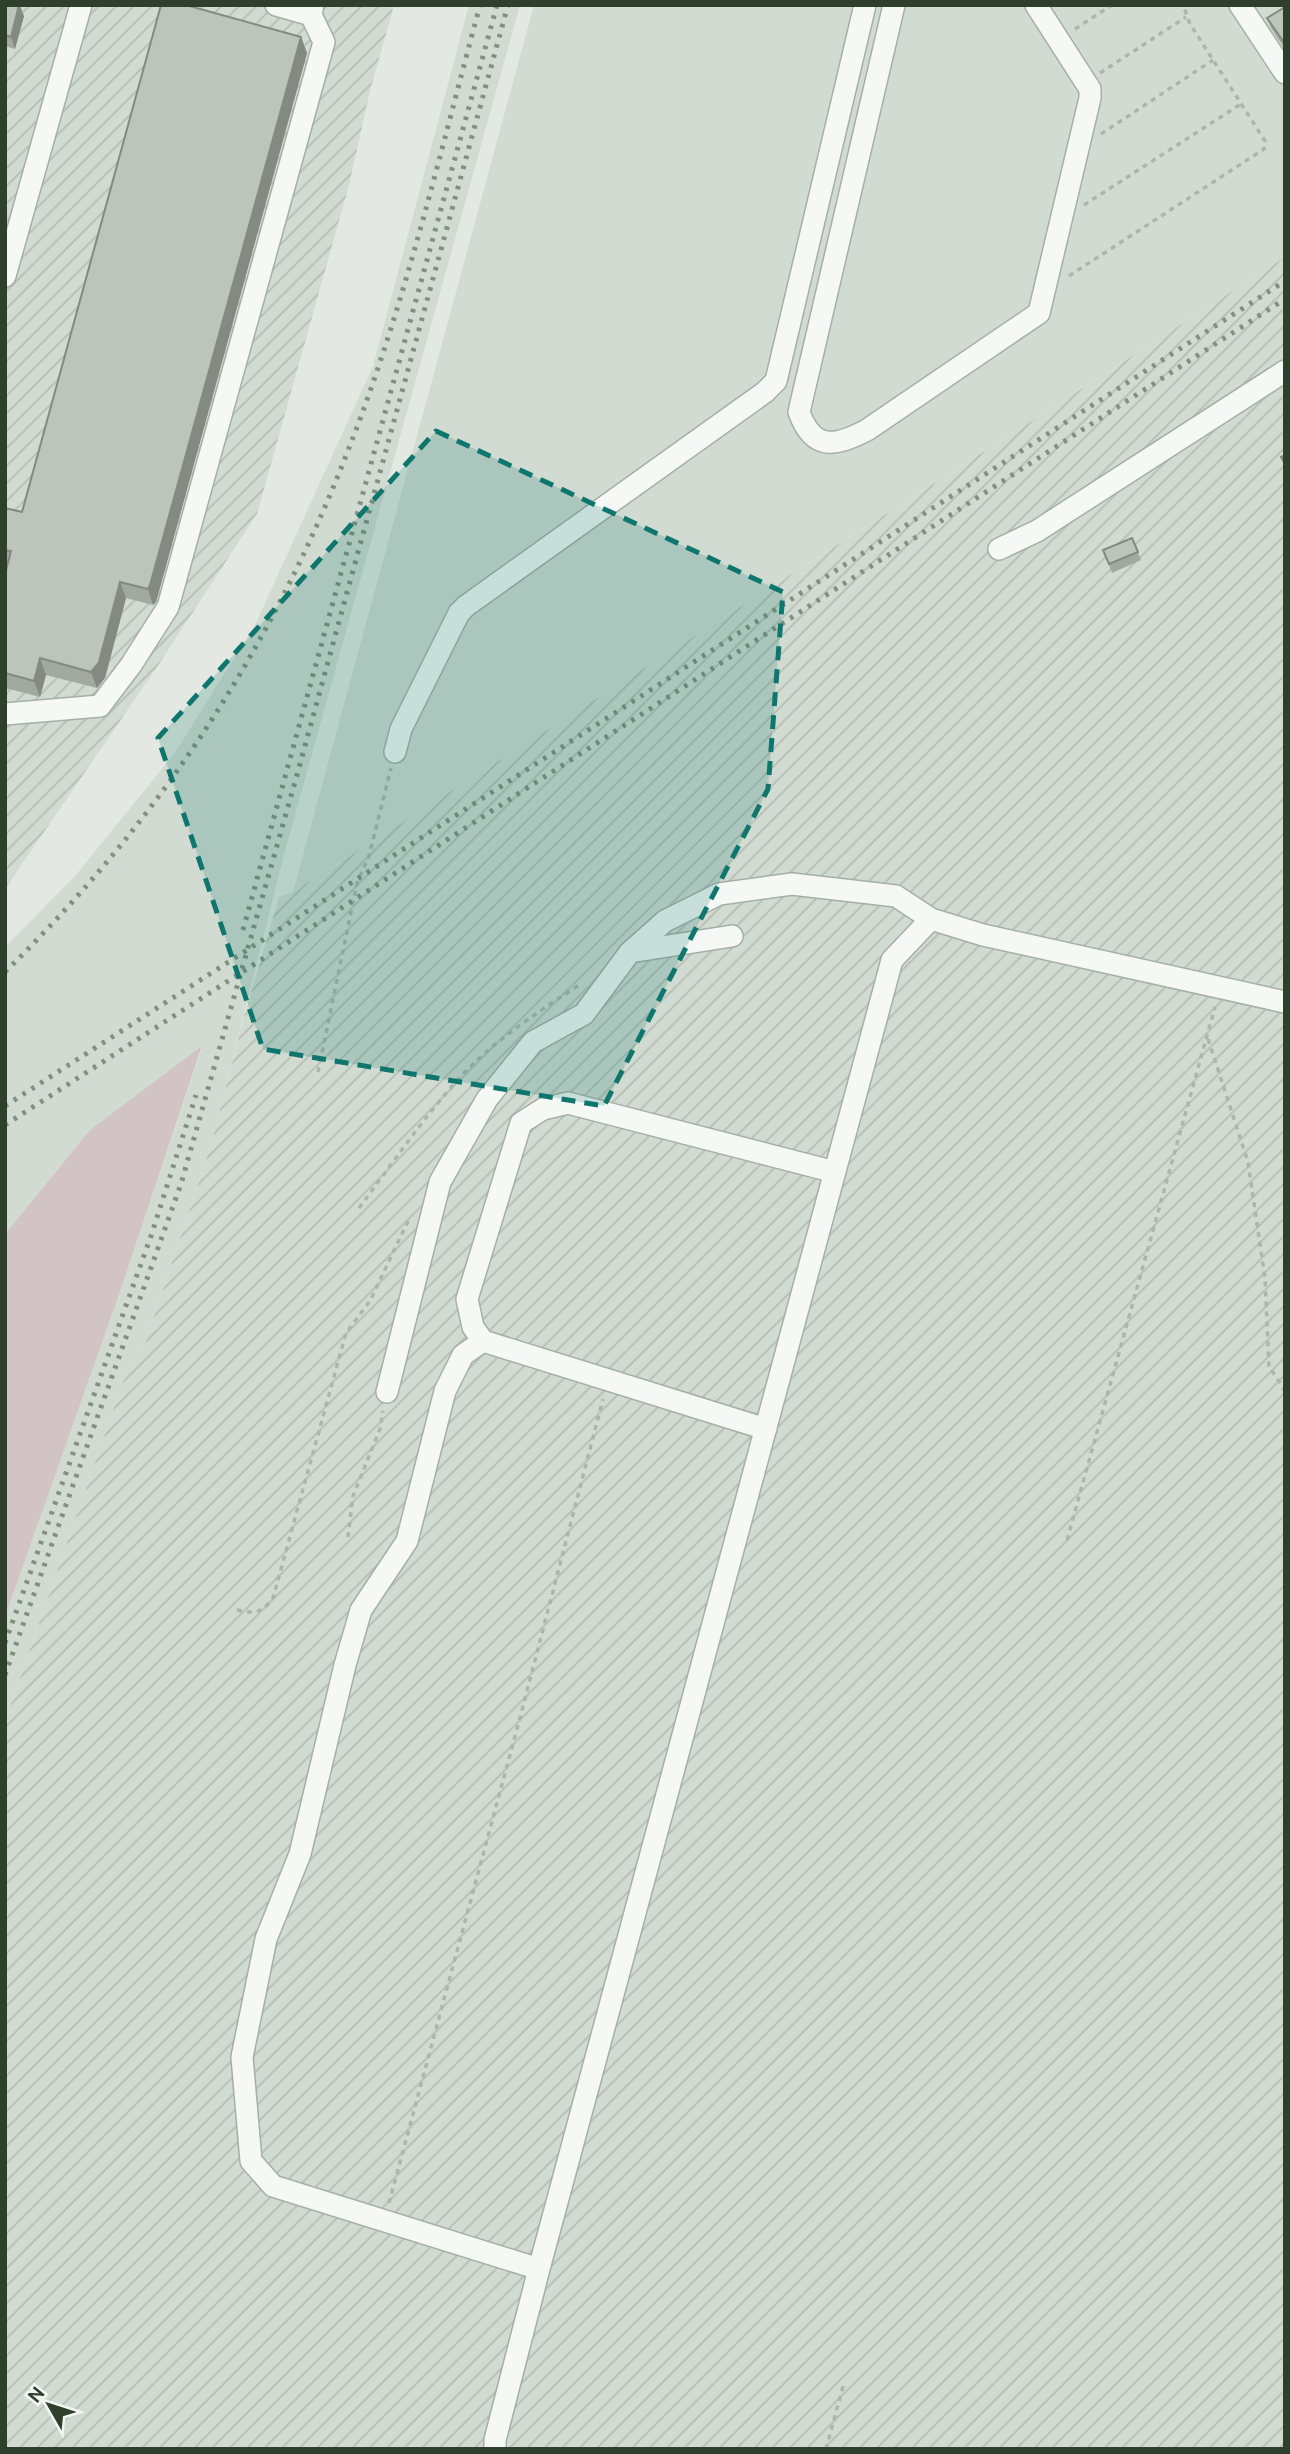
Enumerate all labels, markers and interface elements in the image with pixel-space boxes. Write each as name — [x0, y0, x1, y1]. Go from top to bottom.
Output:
north arrow — [14, 2370, 84, 2440]
text: N — [23, 2382, 49, 2407]

